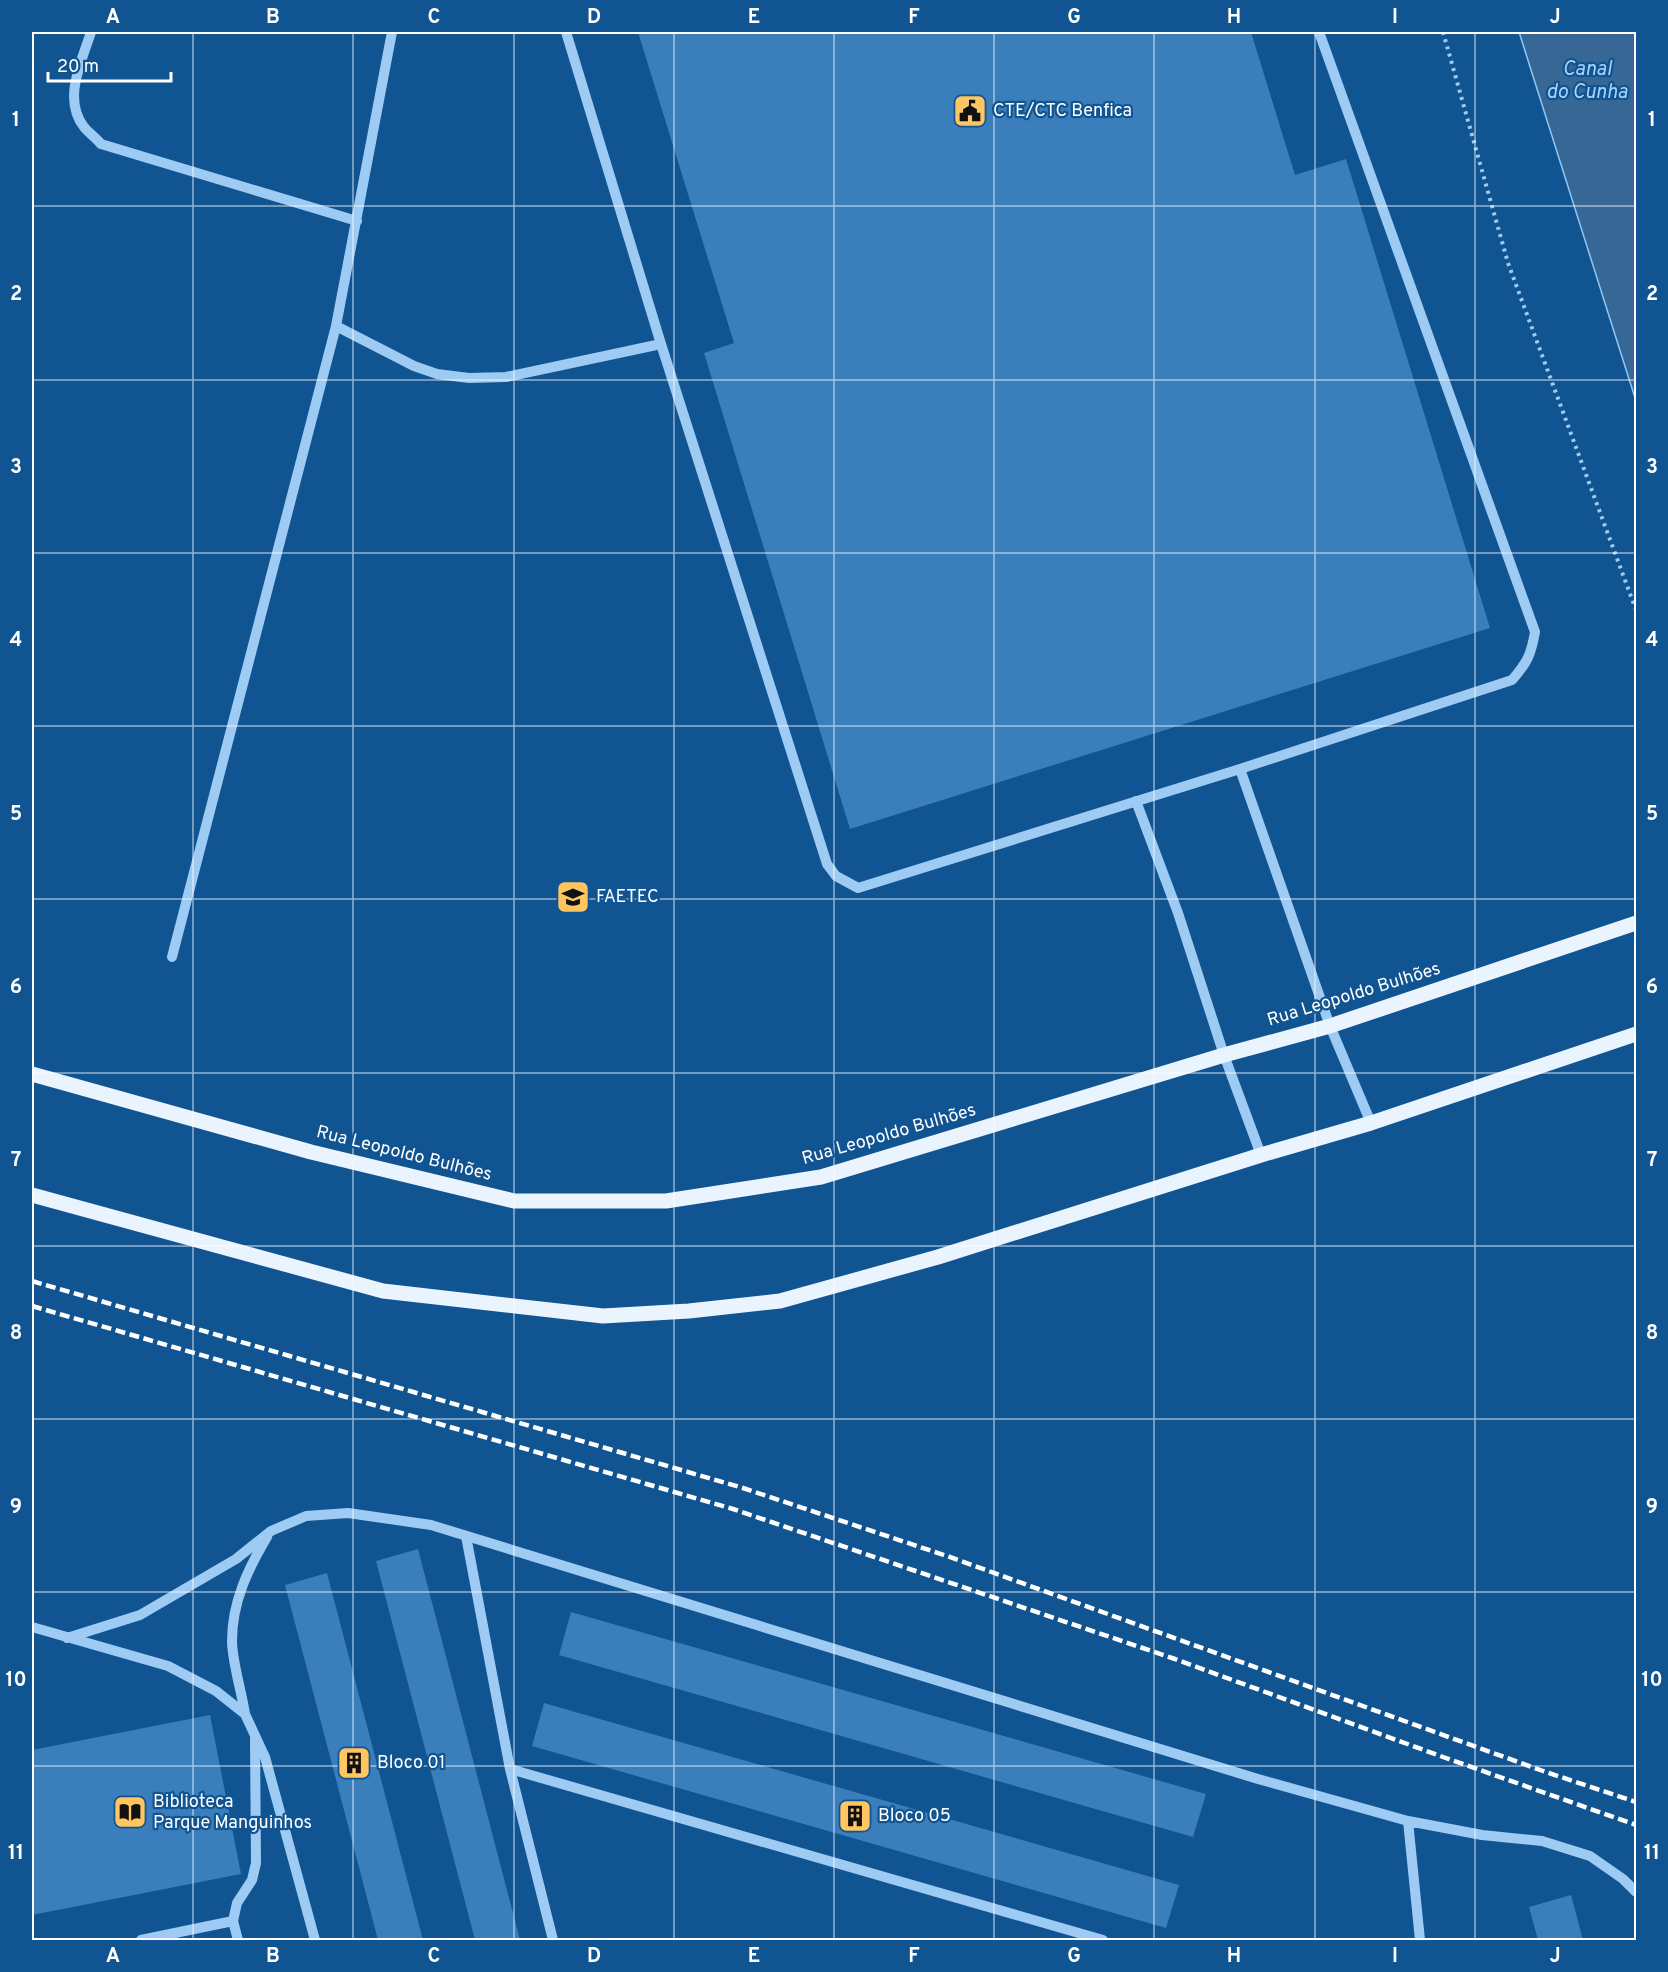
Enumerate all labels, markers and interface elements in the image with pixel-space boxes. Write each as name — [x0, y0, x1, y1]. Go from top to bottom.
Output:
text: A — [106, 5, 120, 31]
text: B — [266, 5, 280, 31]
text: C — [428, 5, 440, 31]
text: D — [587, 5, 601, 31]
text: E — [748, 5, 760, 31]
text: F — [908, 5, 920, 31]
text: G — [1067, 5, 1081, 31]
text: H — [1227, 5, 1241, 31]
text: I — [1392, 5, 1398, 31]
text: J — [1549, 5, 1561, 31]
scale bar — [48, 45, 171, 83]
text: 20 m — [57, 56, 99, 79]
water label: Canal do Cunha — [1546, 57, 1628, 106]
public building icon: CTE/CTC Benfica — [952, 93, 988, 129]
place label: CTE/CTC Benfica — [993, 100, 1132, 123]
text: 1 — [12, 108, 20, 134]
text: 1 — [1648, 108, 1656, 134]
text: 2 — [10, 282, 22, 308]
text: 2 — [1646, 282, 1658, 308]
text: 3 — [10, 455, 22, 481]
text: 3 — [1646, 455, 1658, 481]
text: 4 — [10, 628, 22, 654]
text: 4 — [1646, 628, 1658, 654]
text: 5 — [10, 802, 22, 828]
text: 5 — [1646, 802, 1658, 828]
school or university icon: FAETEC — [555, 879, 591, 915]
place label: FAETEC — [596, 886, 659, 909]
street label: Rua Leopoldo Bulhões — [1265, 958, 1443, 1032]
text: 6 — [10, 975, 22, 1001]
text: 6 — [1646, 975, 1658, 1001]
street label: Rua Leopoldo Bulhões — [799, 1099, 979, 1171]
street label: Rua Leopoldo Bulhões — [314, 1121, 494, 1187]
text: 7 — [11, 1148, 21, 1174]
text: 7 — [1647, 1148, 1657, 1174]
text: 8 — [10, 1321, 22, 1347]
text: 8 — [1646, 1321, 1658, 1347]
text: 9 — [10, 1495, 22, 1521]
text: 9 — [1646, 1495, 1658, 1521]
text: 10 — [5, 1668, 27, 1694]
text: 10 — [1641, 1668, 1663, 1694]
building icon: Bloco 01 — [336, 1745, 372, 1781]
place label: Bloco 01 — [377, 1752, 446, 1775]
place label: Biblioteca Parque Manguinhos — [153, 1791, 312, 1835]
library icon: Biblioteca Parque Manguinhos — [112, 1794, 148, 1830]
building icon: Bloco 05 — [837, 1798, 873, 1834]
place label: Bloco 05 — [878, 1805, 951, 1828]
text: 11 — [8, 1841, 24, 1867]
text: 11 — [1644, 1841, 1660, 1867]
text: A — [106, 1944, 120, 1970]
text: B — [266, 1944, 280, 1970]
text: C — [428, 1944, 440, 1970]
text: D — [587, 1944, 601, 1970]
text: E — [748, 1944, 760, 1970]
text: F — [908, 1944, 920, 1970]
text: G — [1067, 1944, 1081, 1970]
text: H — [1227, 1944, 1241, 1970]
text: I — [1392, 1944, 1398, 1970]
text: J — [1549, 1944, 1561, 1970]

